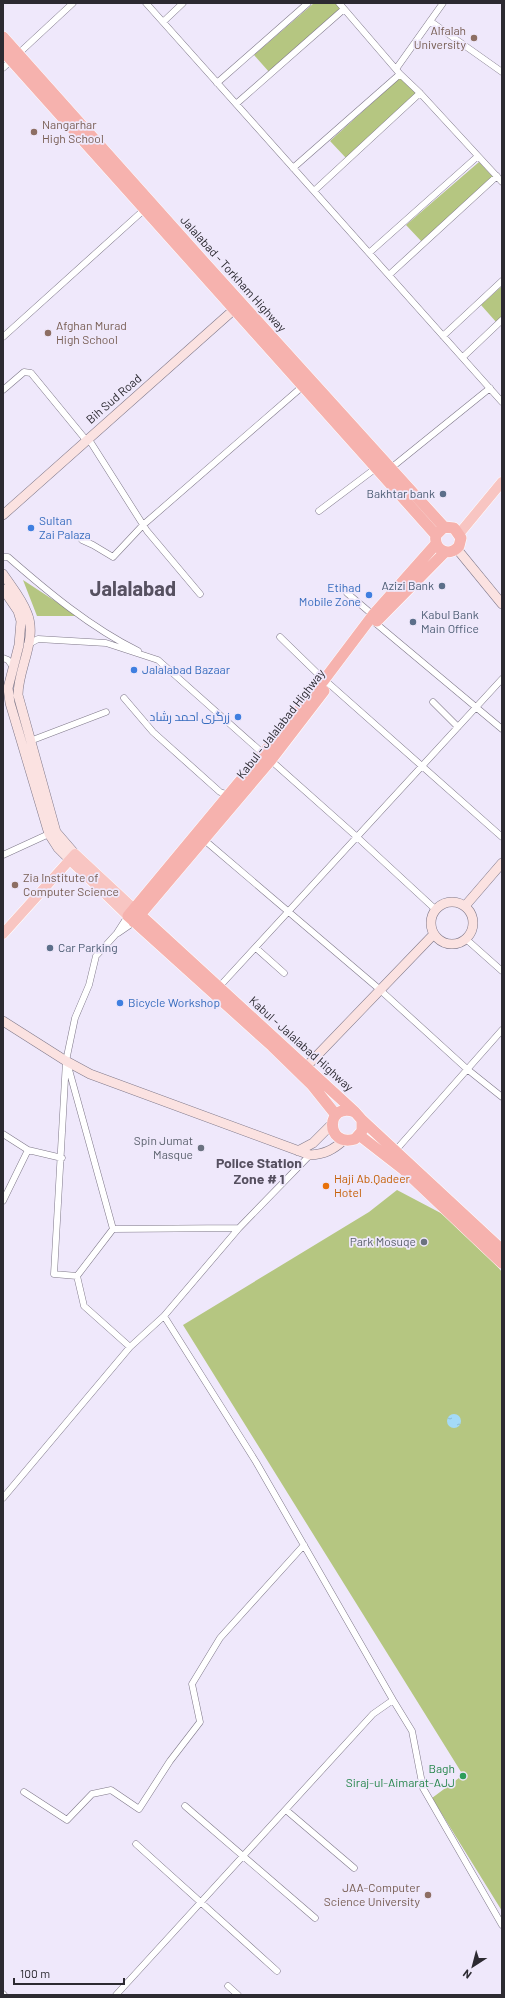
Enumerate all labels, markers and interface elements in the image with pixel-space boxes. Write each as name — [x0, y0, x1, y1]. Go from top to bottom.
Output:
place label: Alfalah University — [414, 23, 466, 51]
marker: Alfalah University — [469, 33, 479, 43]
place label: Nangarhar High School — [42, 117, 104, 145]
marker: Nangarhar High School — [29, 127, 39, 137]
street label: Jalalabad - Torkham Highway — [178, 212, 290, 335]
place label: Afghan Murad High School — [56, 318, 127, 346]
marker: Afghan Murad High School — [43, 328, 53, 338]
street label: Bih Sud Road — [83, 371, 144, 426]
place label: Bakhtar bank — [367, 486, 435, 500]
marker: Bakhtar bank — [438, 489, 448, 499]
place label: Sultan Zai Palaza — [39, 513, 91, 541]
marker: Sultan Zai Palaza — [26, 523, 36, 533]
district label: Jalalabad — [90, 576, 176, 600]
place label: Azizi Bank — [381, 578, 434, 592]
place label: Etihad Mobile Zone — [299, 580, 361, 608]
marker: Azizi Bank — [437, 581, 447, 591]
marker: Etihad Mobile Zone — [364, 590, 374, 600]
place label: Kabul Bank Main Office — [421, 607, 479, 635]
marker: Kabul Bank Main Office — [408, 617, 418, 627]
place label: Jalalabad Bazaar — [142, 662, 231, 676]
marker: Jalalabad Bazaar — [129, 665, 139, 675]
street label: Kabul - Jalalabad Highway — [233, 666, 328, 781]
place label: زرگری احمد رشاد — [150, 709, 230, 724]
marker: زرگری احمد رشاد — [233, 712, 243, 722]
place label: Zia Institute of Computer Science — [23, 870, 119, 898]
marker: Zia Institute of Computer Science — [10, 880, 20, 890]
place label: Car Parking — [58, 940, 118, 954]
marker: Car Parking — [45, 943, 55, 953]
street label: Kabul - Jalalabad Highway — [247, 993, 357, 1094]
place label: Bicycle Workshop — [128, 995, 220, 1009]
marker: Bicycle Workshop — [115, 998, 125, 1008]
place label: Spin Jumat Masque — [134, 1133, 193, 1161]
marker: Spin Jumat Masque — [196, 1143, 206, 1153]
district label: Police Station Zone # 1 — [216, 1154, 302, 1187]
place label: Haji Ab.Qadeer Hotel — [334, 1171, 411, 1199]
marker: Haji Ab.Qadeer Hotel — [321, 1181, 331, 1191]
place label: Park Mosuqe — [350, 1234, 416, 1248]
marker: Park Mosuqe — [419, 1237, 429, 1247]
place label: Bagh Siraj-ul-Aimarat-AJJ — [346, 1761, 455, 1789]
marker: Bagh Siraj-ul-Aimarat-AJJ — [458, 1771, 468, 1781]
place label: JAA-Computer Science University — [324, 1880, 421, 1908]
marker: JAA-Computer Science University — [423, 1890, 433, 1900]
north arrow — [453, 1946, 493, 1986]
scale bar — [14, 1960, 124, 1986]
text: 100 m — [20, 1966, 50, 1980]
text: N — [460, 1967, 474, 1982]

